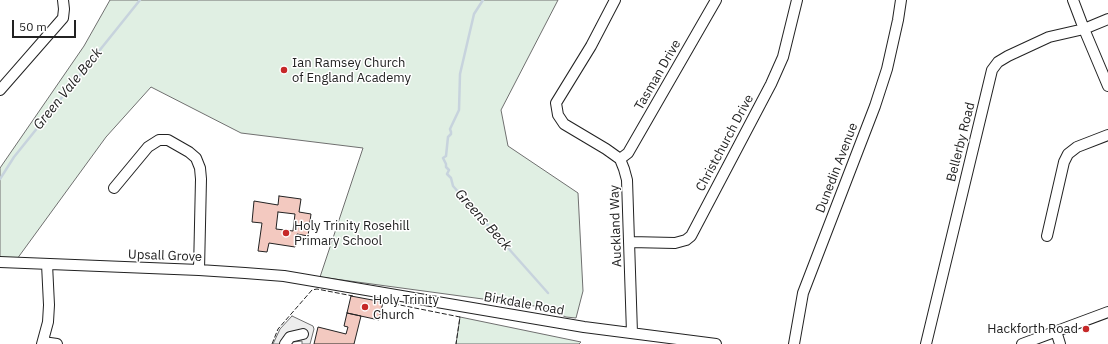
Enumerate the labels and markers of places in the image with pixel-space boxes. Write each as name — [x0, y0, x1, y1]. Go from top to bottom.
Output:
place label: Ian Ramsey Church of England Academy — [292, 55, 411, 86]
marker: Ian Ramsey Church of England Academy — [279, 65, 289, 75]
place label: Holy Trinity Rosehill Primary School — [294, 218, 410, 249]
marker: Holy Trinity Rosehill Primary School — [281, 228, 291, 238]
place label: Holy Trinity Church — [373, 292, 439, 323]
marker: Holy Trinity Church — [360, 302, 370, 312]
place label: Hackforth Road — [987, 321, 1078, 337]
marker: Hackforth Road — [1081, 324, 1091, 334]

